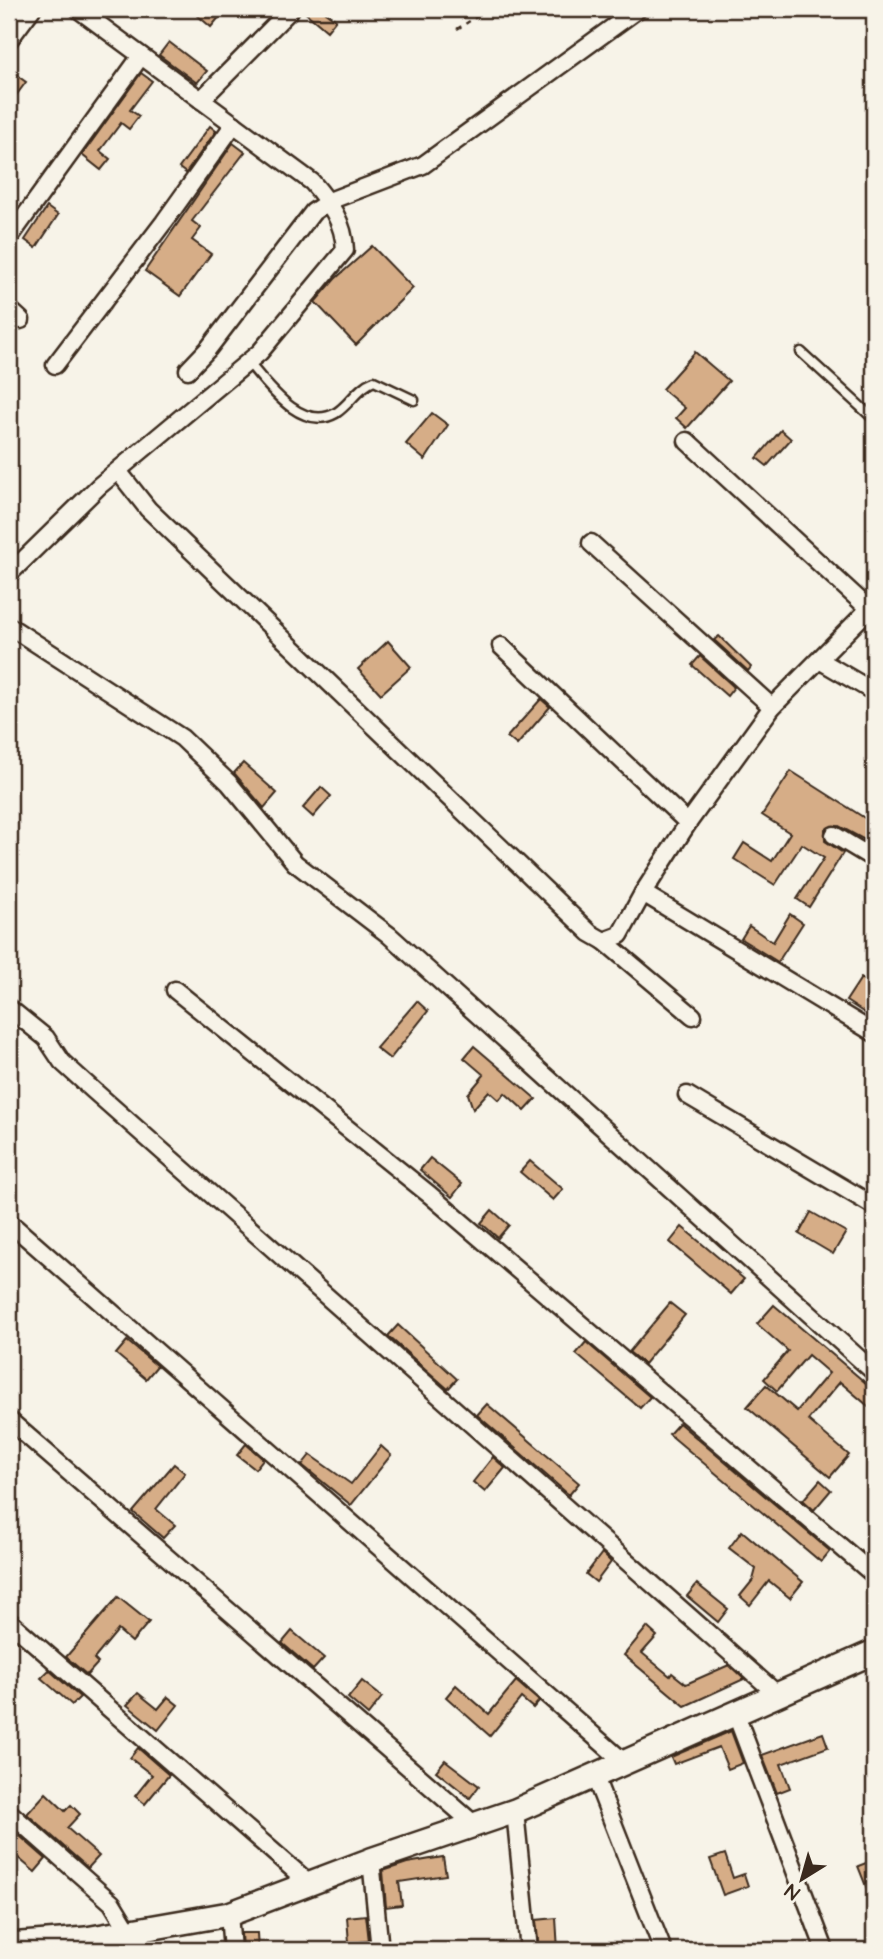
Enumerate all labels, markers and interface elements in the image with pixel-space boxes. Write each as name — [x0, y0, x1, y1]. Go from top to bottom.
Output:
north arrow — [768, 1843, 838, 1913]
text: N — [780, 1877, 806, 1906]

